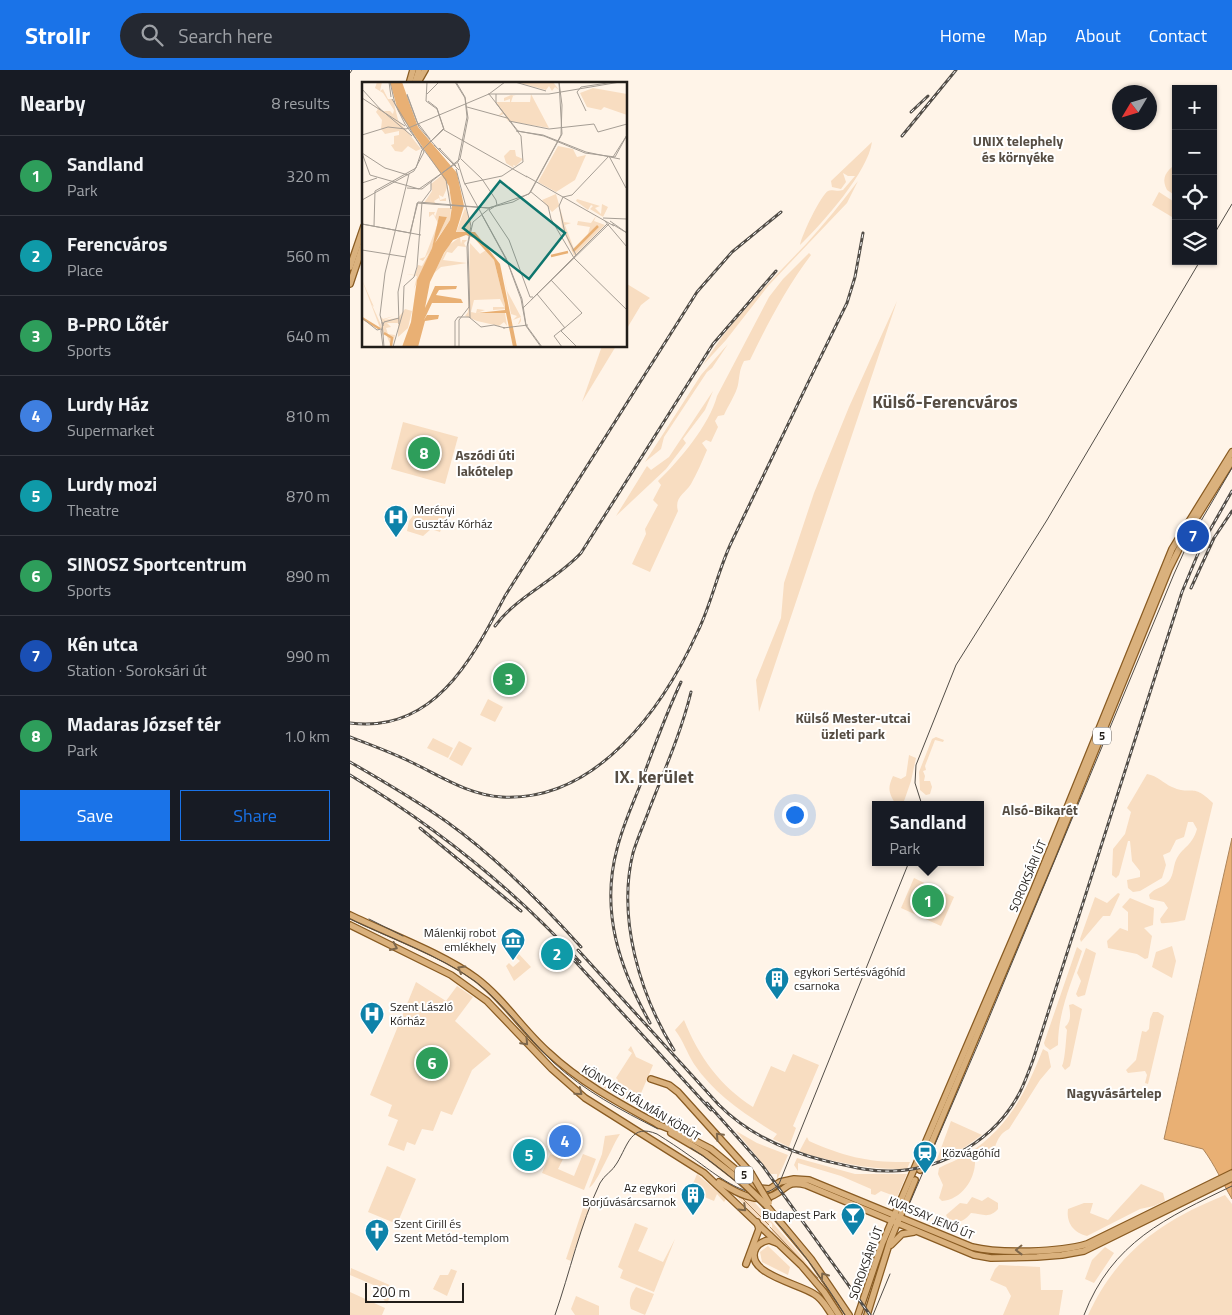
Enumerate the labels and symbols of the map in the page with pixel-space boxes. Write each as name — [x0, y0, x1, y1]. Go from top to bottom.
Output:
inset map — [362, 82, 628, 348]
north arrow — [1112, 85, 1157, 130]
district label: UNIX telephely és környéke — [973, 130, 1063, 167]
district label: Külső-Ferencváros — [872, 388, 1018, 415]
pin: 8 — [408, 434, 440, 472]
district label: Aszódi úti lakótelep — [455, 444, 515, 481]
place label: Merényi Gusztáv Kórház — [414, 500, 492, 533]
hospital icon: Merényi Gusztáv Kórház — [383, 504, 409, 538]
pin: 7 — [1177, 517, 1209, 555]
pin: 3 — [493, 660, 525, 698]
district label: Külső Mester-utcai üzleti park — [795, 707, 911, 744]
road number: 5 — [1093, 728, 1111, 744]
district label: IX. kerület — [614, 763, 694, 790]
district label: Alsó-Bikarét — [1002, 799, 1078, 820]
your location — [782, 802, 808, 828]
street label: SOROKSÁRI ÚT — [1004, 836, 1052, 915]
pin: 1 — [912, 882, 944, 920]
place label: Málenkij robot emlékhely — [424, 923, 497, 956]
museum icon: Málenkij robot emlékhely — [500, 927, 526, 961]
pin: 2 — [541, 935, 573, 973]
one-way arrow — [389, 940, 398, 951]
place label: egykori Sertésvágóhíd csarnoka — [794, 962, 905, 995]
one-way arrow — [457, 965, 466, 975]
building icon: egykori Sertésvágóhíd csarnoka — [764, 966, 790, 1000]
place label: Szent László Kórház — [390, 997, 453, 1030]
hospital icon: Szent László Kórház — [359, 1001, 385, 1035]
one-way arrow — [519, 1036, 528, 1045]
pin: 6 — [416, 1044, 448, 1082]
street label: KÖNYVES KÁLMÁN KÖRÚT — [578, 1060, 705, 1146]
district label: Nagyvásártelep — [1066, 1082, 1162, 1103]
one-way arrow — [573, 1087, 582, 1096]
pin: 4 — [549, 1122, 581, 1160]
one-way arrow — [716, 1133, 725, 1142]
pin: 5 — [513, 1136, 545, 1174]
station icon: Közvágóhíd — [912, 1140, 938, 1174]
place label: Közvágóhíd — [942, 1143, 1000, 1162]
road number: 5 — [735, 1166, 753, 1184]
place label: Az egykori Borjúvásárcsarnok — [582, 1178, 676, 1211]
building icon: Az egykori Borjúvásárcsarnok — [680, 1182, 706, 1216]
street label: KVASSAY JENŐ ÚT — [885, 1191, 978, 1245]
one-way arrow — [737, 1202, 746, 1211]
bar icon: Budapest Park — [840, 1202, 866, 1236]
place label: Budapest Park — [762, 1205, 836, 1224]
place label: Szent Cirill és Szent Metód-templom — [394, 1214, 509, 1247]
church icon: Szent Cirill és Szent Metód-templom — [364, 1218, 390, 1252]
street label: SOROKSÁRI ÚT — [843, 1223, 888, 1302]
one-way arrow — [1015, 1245, 1022, 1255]
one-way arrow — [821, 1272, 830, 1282]
scale bar — [365, 1280, 464, 1303]

